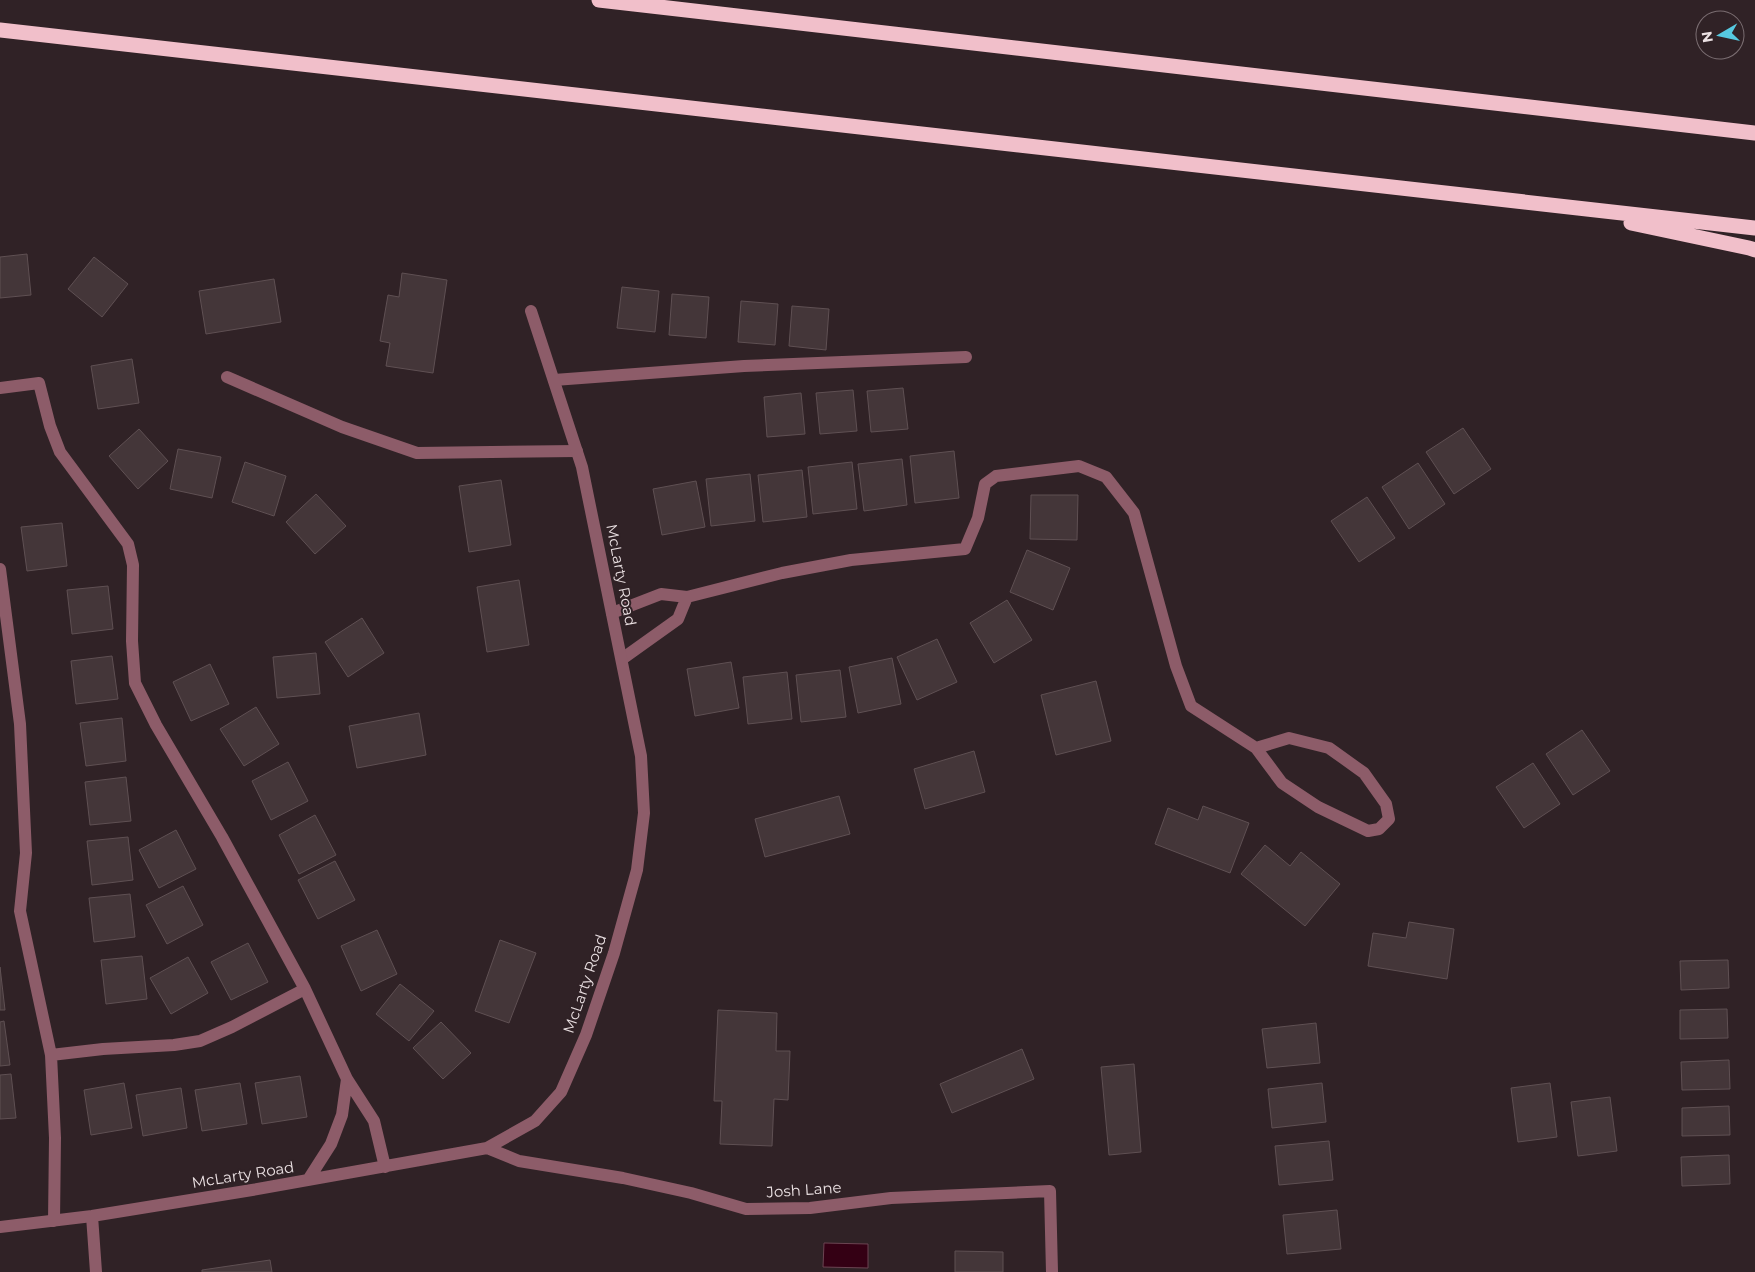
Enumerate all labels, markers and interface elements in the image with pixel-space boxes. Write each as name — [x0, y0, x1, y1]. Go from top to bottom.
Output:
north arrow — [1695, 10, 1745, 60]
text: N — [1697, 30, 1717, 44]
street label: McLarty Road — [602, 522, 641, 628]
street label: McLarty Road — [559, 932, 610, 1036]
street label: McLarty Road — [190, 1157, 296, 1192]
street label: Josh Lane — [765, 1177, 842, 1202]

